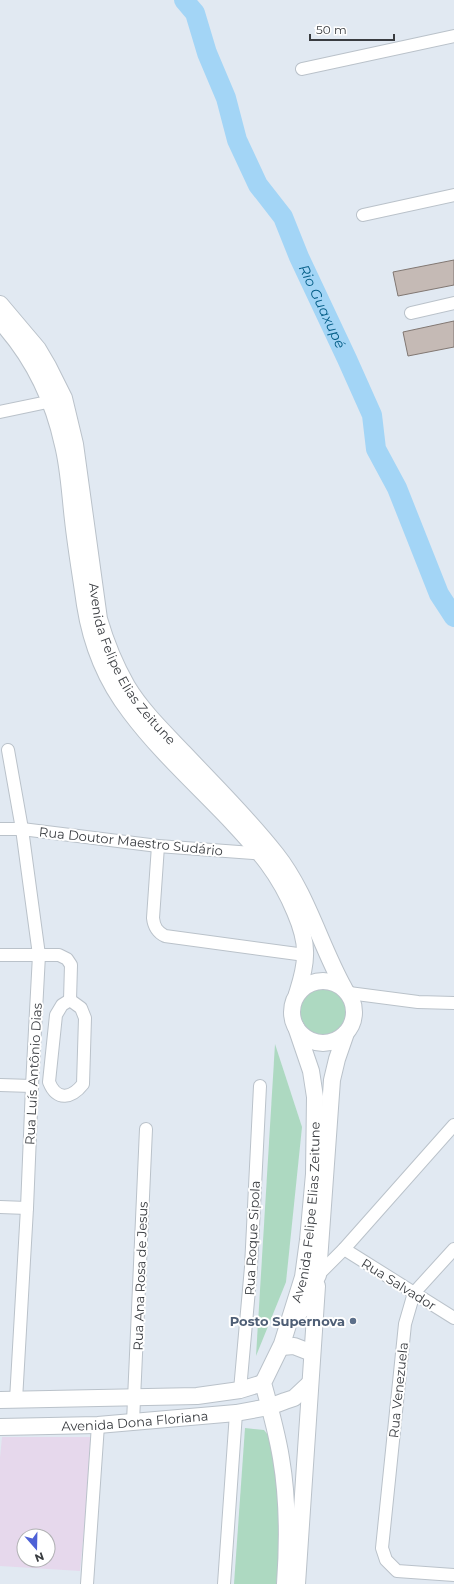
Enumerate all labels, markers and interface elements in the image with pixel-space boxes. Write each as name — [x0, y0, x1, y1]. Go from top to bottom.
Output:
scale bar — [310, 16, 394, 42]
text: 50 m — [316, 22, 347, 37]
water label: Rio Guaxupé — [295, 261, 350, 351]
street label: Avenida Felipe Elias Zeitune — [86, 582, 179, 748]
street label: Rua Doutor Maestro Sudário — [38, 823, 224, 859]
street label: Rua Luís Antônio Dias — [21, 1003, 45, 1145]
street label: Avenida Felipe Elias Zeitune — [288, 1121, 323, 1304]
street label: Rua Roque Sipola — [241, 1180, 263, 1296]
street label: Rua Ana Rosa de Jesus — [129, 1201, 151, 1351]
street label: Rua Salvador — [359, 1255, 439, 1313]
place label: Posto Supernova — [230, 1313, 345, 1329]
marker: Posto Supernova — [348, 1316, 358, 1326]
street label: Rua Venezuela — [385, 1341, 411, 1439]
street label: Avenida Dona Floriana — [61, 1407, 209, 1434]
north arrow — [16, 1528, 56, 1568]
text: N — [33, 1549, 46, 1565]

